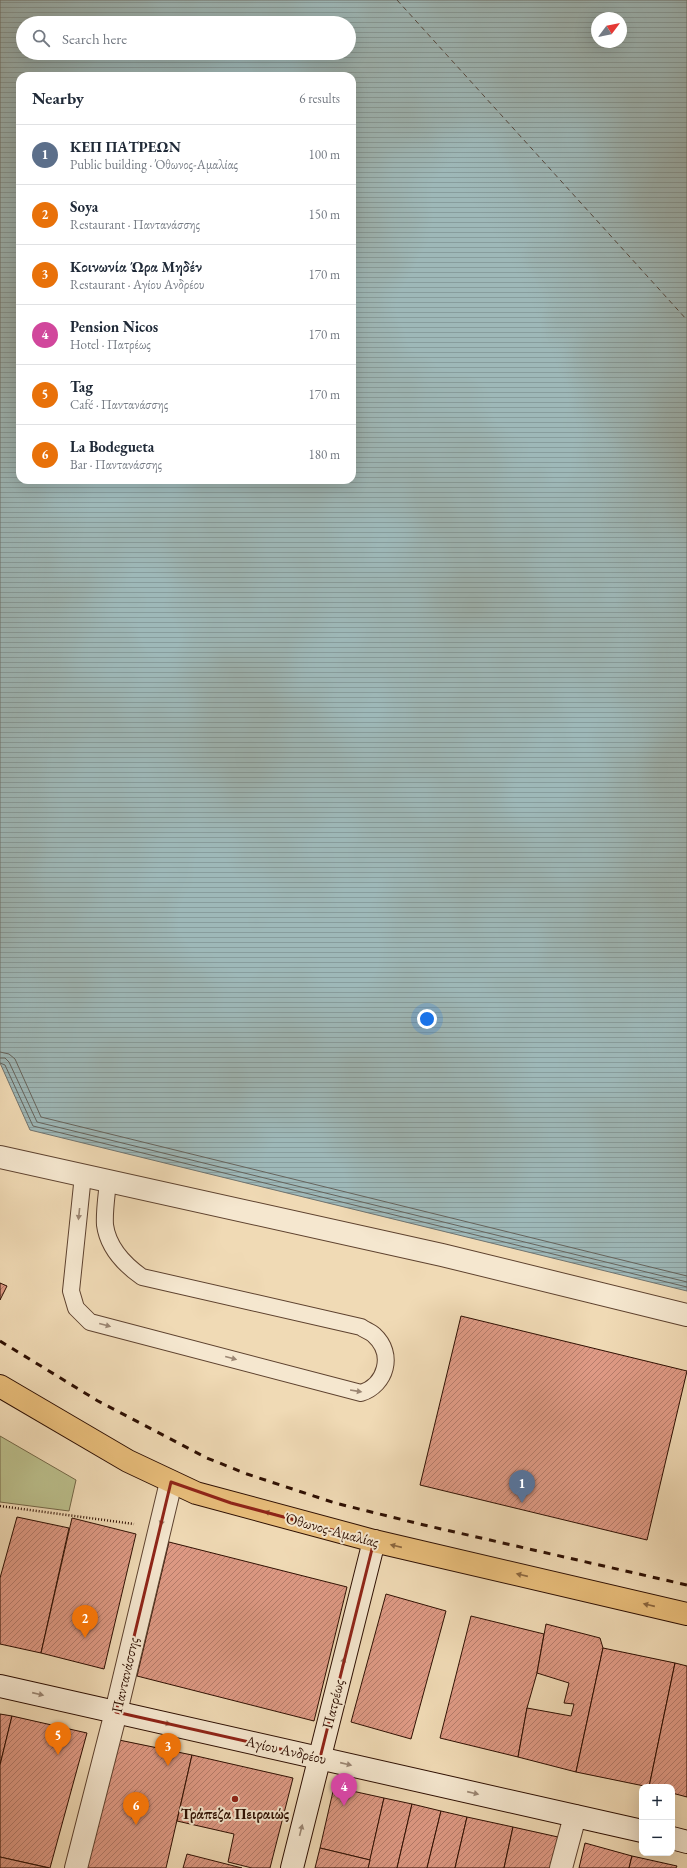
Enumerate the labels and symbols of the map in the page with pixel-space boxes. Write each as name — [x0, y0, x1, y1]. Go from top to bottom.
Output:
north arrow — [591, 12, 627, 48]
your location — [417, 1009, 437, 1029]
one-way arrow — [76, 1208, 82, 1220]
one-way arrow — [99, 1323, 111, 1329]
one-way arrow — [225, 1356, 237, 1362]
one-way arrow — [350, 1388, 363, 1394]
pin: 1 — [509, 1470, 535, 1503]
street label: Όθωνος-Αμαλίας — [282, 1508, 381, 1551]
one-way arrow — [264, 1510, 276, 1516]
one-way arrow — [158, 1514, 164, 1526]
one-way arrow — [390, 1543, 402, 1549]
one-way arrow — [516, 1572, 529, 1578]
one-way arrow — [643, 1602, 655, 1608]
pin: 2 — [72, 1605, 98, 1638]
street label: Παντανάσσης — [107, 1635, 142, 1715]
one-way arrow — [340, 1657, 346, 1669]
street label: Πατρέως — [317, 1677, 348, 1731]
one-way arrow — [32, 1692, 44, 1698]
one-way arrow — [159, 1720, 171, 1726]
pin: 5 — [45, 1722, 71, 1755]
street label: Αγίου Ανδρέου — [243, 1731, 328, 1768]
pin: 3 — [155, 1733, 181, 1766]
one-way arrow — [340, 1761, 352, 1767]
pin: 4 — [331, 1773, 357, 1806]
one-way arrow — [467, 1790, 479, 1796]
pin: 6 — [123, 1792, 149, 1825]
marker: Τράπεζα Πειραιώς — [230, 1794, 240, 1804]
place label: Τράπεζα Πειραιώς — [181, 1804, 290, 1823]
one-way arrow — [299, 1824, 305, 1836]

